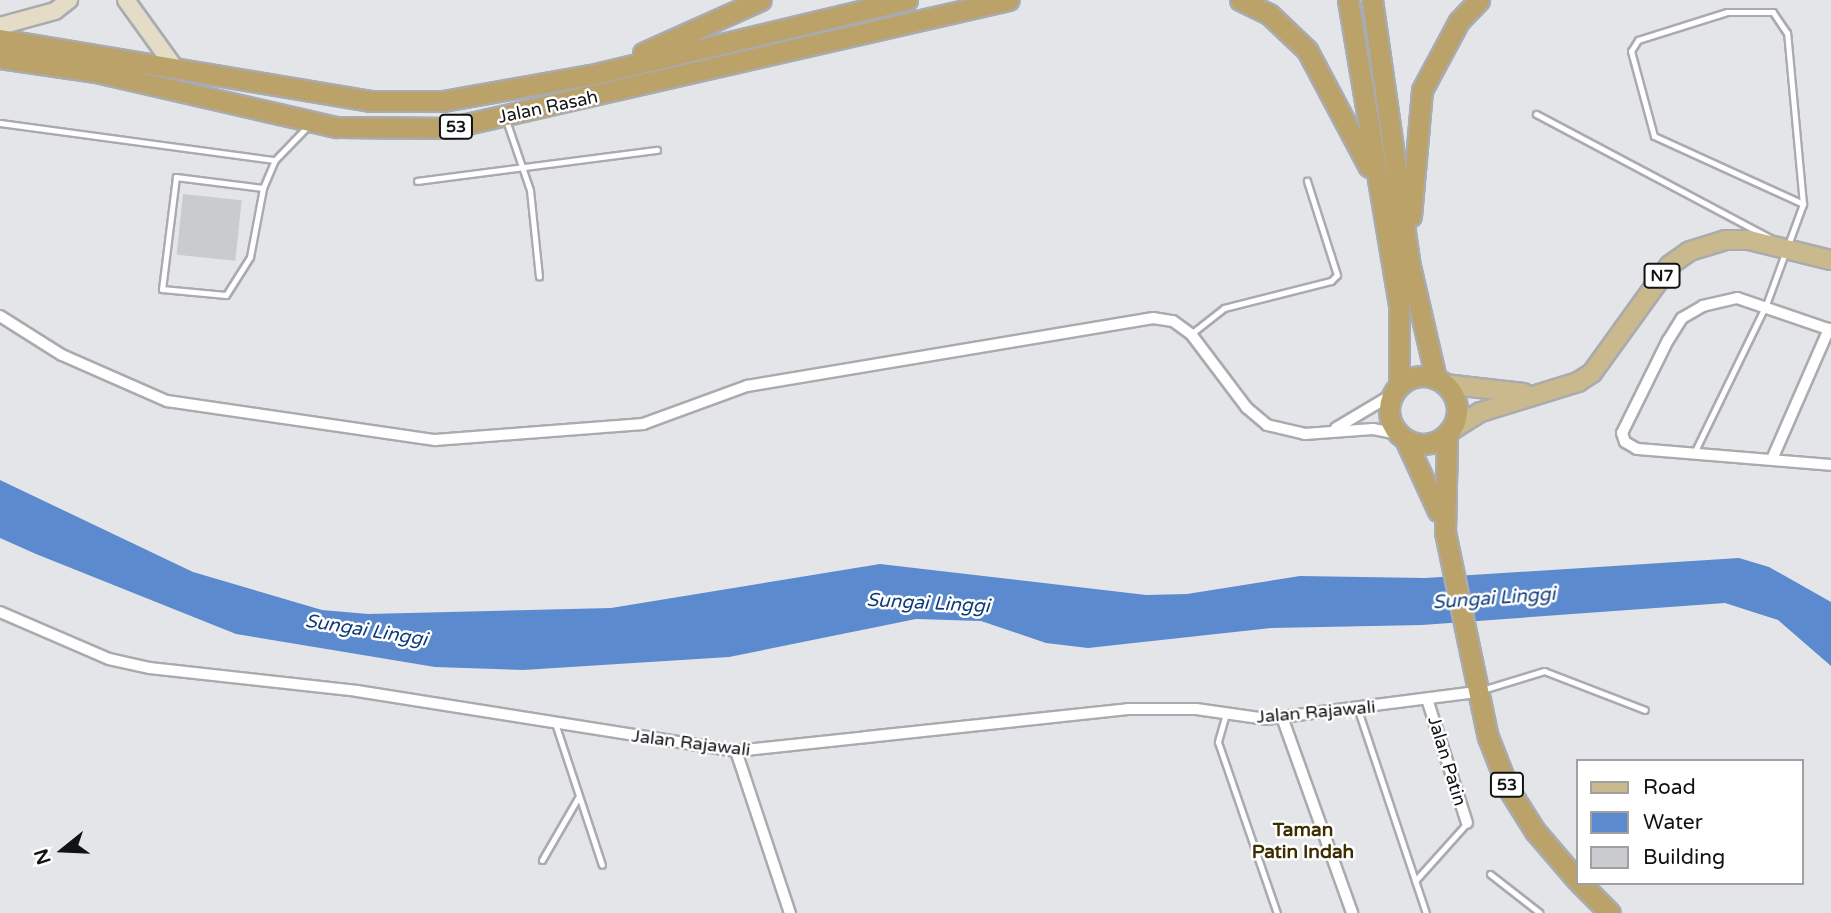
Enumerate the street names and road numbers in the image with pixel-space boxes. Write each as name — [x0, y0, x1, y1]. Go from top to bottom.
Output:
street label: Jalan Rasah — [496, 86, 600, 128]
road number: 53 — [438, 114, 474, 140]
road number: N7 — [1643, 264, 1681, 288]
street label: Jalan Rajawali — [1256, 696, 1376, 728]
street label: Jalan Patin — [1423, 714, 1471, 808]
street label: Jalan Rajawali — [630, 725, 752, 761]
road number: 53 — [1490, 772, 1524, 798]

